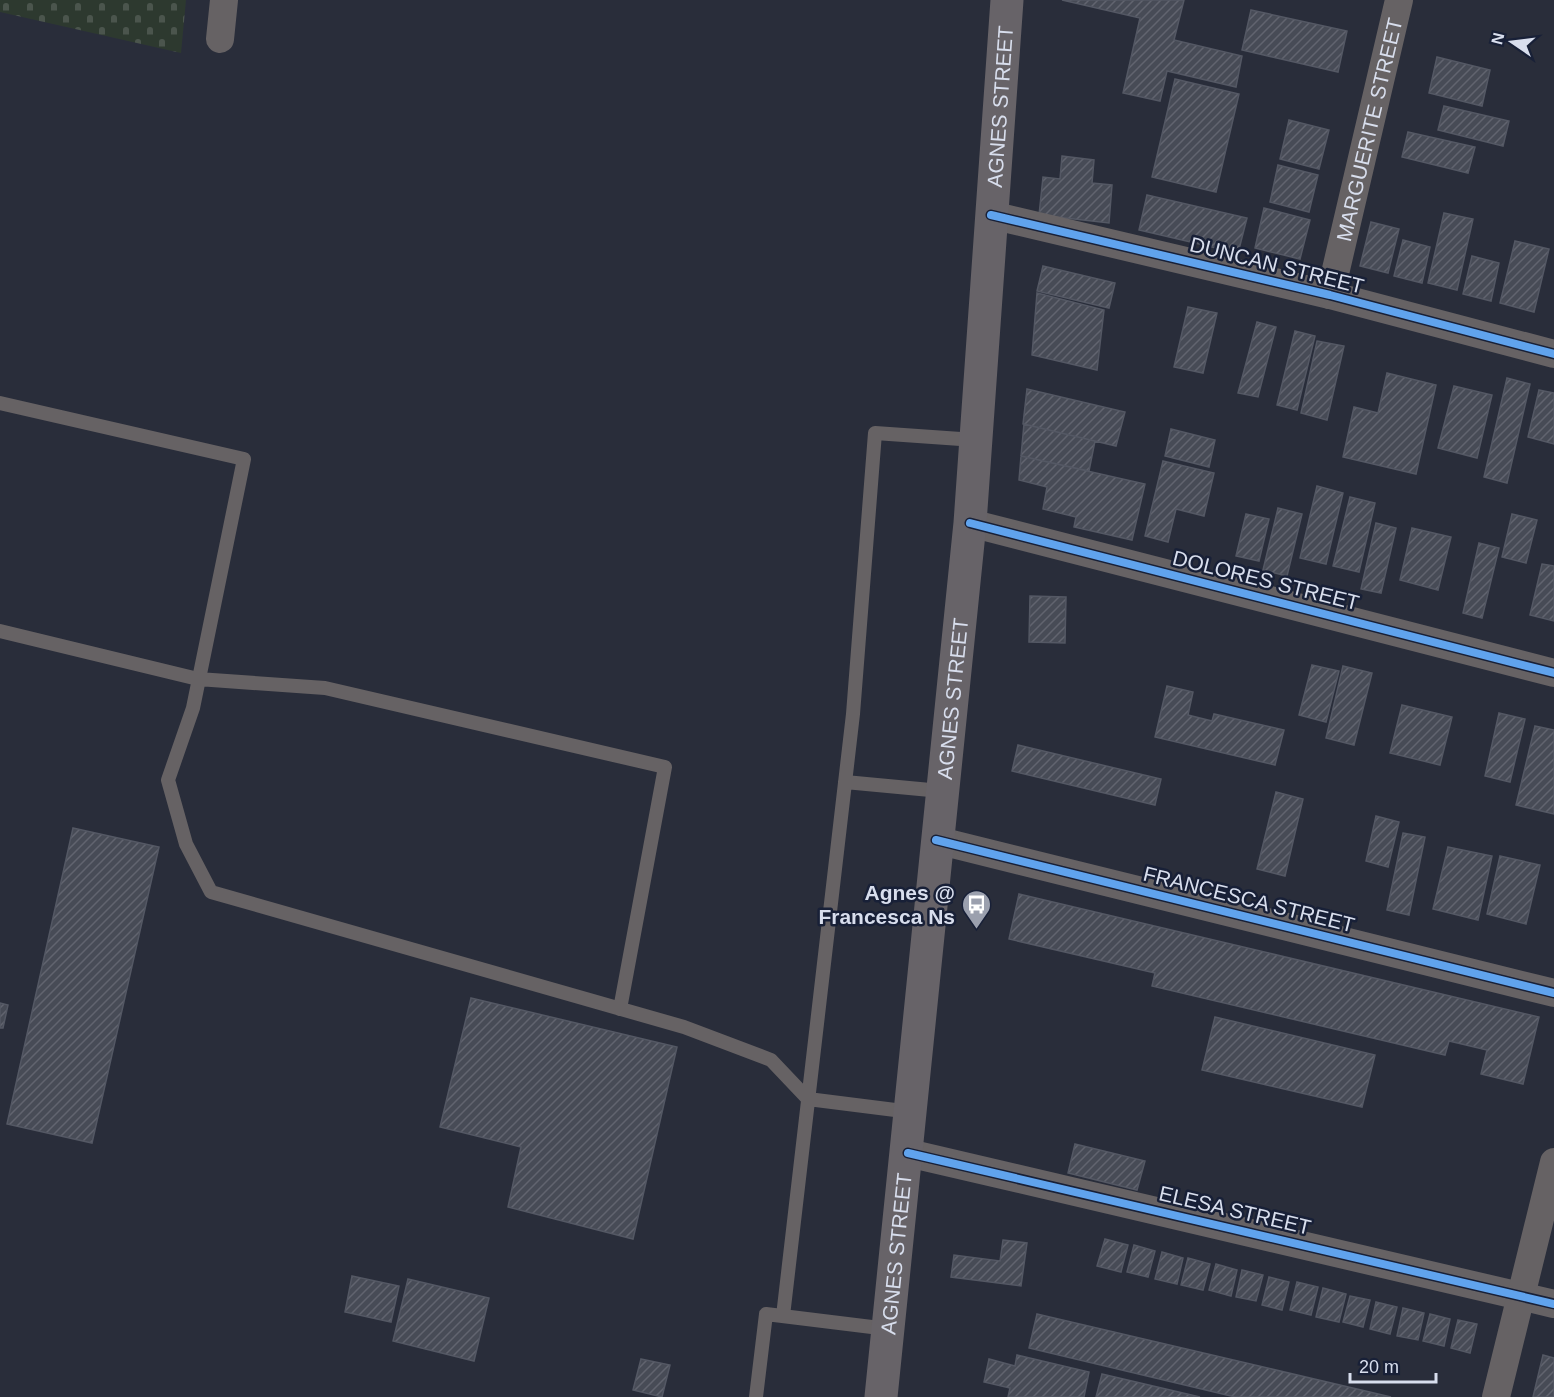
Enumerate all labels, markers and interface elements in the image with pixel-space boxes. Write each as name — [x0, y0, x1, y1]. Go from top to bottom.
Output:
north arrow — [1482, 12, 1542, 72]
street label: MARGUERITE STREET — [1331, 15, 1406, 243]
street label: AGNES STREET — [982, 25, 1017, 188]
text: N — [1488, 31, 1508, 46]
street label: DUNCAN STREET — [1188, 232, 1367, 298]
street label: DOLORES STREET — [1170, 546, 1362, 614]
street label: AGNES STREET — [932, 617, 972, 780]
street label: FRANCESCA STREET — [1141, 862, 1357, 936]
place label: Agnes @ Francesca Ns — [818, 881, 955, 928]
bus stop icon: Agnes @ Francesca Ns — [960, 888, 992, 930]
street label: AGNES STREET — [876, 1172, 915, 1336]
street label: ELESA STREET — [1157, 1181, 1313, 1239]
scale bar — [1350, 1346, 1436, 1384]
text: 20 m — [1359, 1357, 1399, 1377]

